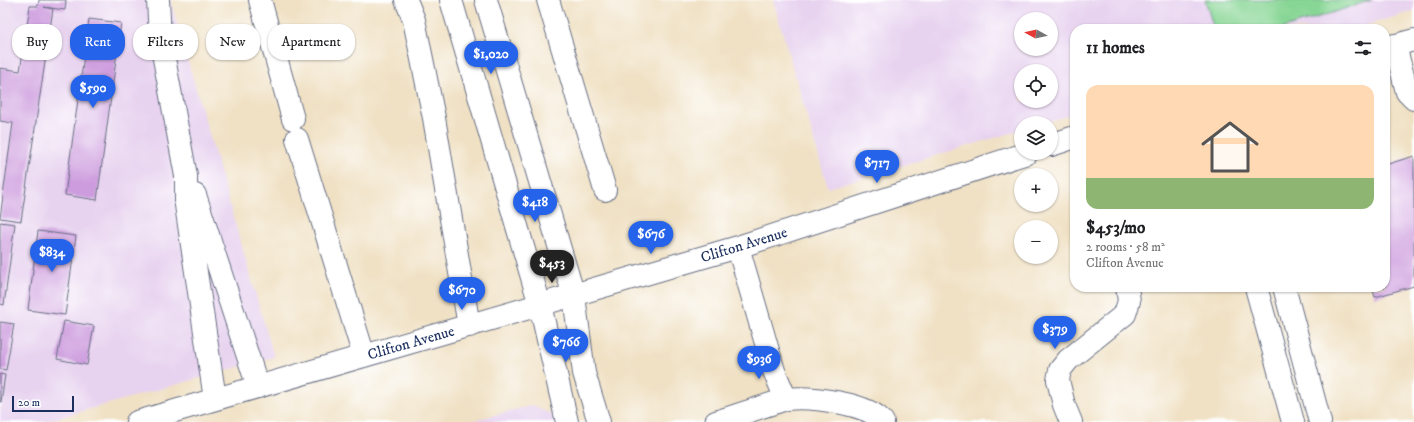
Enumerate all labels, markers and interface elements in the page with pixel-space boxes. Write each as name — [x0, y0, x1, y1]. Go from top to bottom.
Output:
north arrow — [1014, 12, 1058, 56]
map controls — [1014, 12, 1058, 264]
chip: Buy — [12, 24, 62, 60]
chip: Rent — [70, 24, 125, 60]
chip: Filters — [133, 24, 198, 60]
chip: New — [206, 24, 260, 60]
chip: Apartment — [268, 24, 355, 60]
text: 11 homes — [1086, 37, 1145, 59]
icon: filters — [1352, 37, 1374, 59]
pin: $1,020 — [458, 41, 524, 75]
text: $1,020 — [473, 46, 509, 62]
button: locate — [1014, 64, 1058, 108]
pin: $590 — [69, 75, 117, 109]
text: $590 — [79, 80, 107, 96]
icon: home — [1194, 111, 1266, 183]
button: layers — [1014, 116, 1058, 160]
pin: $717 — [853, 150, 901, 184]
text: $717 — [864, 155, 890, 171]
button: + — [1014, 168, 1058, 212]
pin: $418 — [511, 189, 559, 223]
text: $418 — [522, 194, 548, 210]
text: $453/mo — [1086, 217, 1145, 239]
button: − — [1014, 220, 1058, 264]
pin: $676 — [627, 221, 675, 255]
street label: Clifton Avenue — [698, 223, 790, 267]
text: $676 — [637, 226, 665, 242]
pin: $834 — [28, 239, 76, 273]
text: 2 rooms · 58 m² — [1086, 239, 1165, 255]
text: $834 — [39, 244, 65, 260]
pin: $453 — [528, 250, 576, 284]
text: $453 — [539, 255, 565, 271]
text: Clifton Avenue — [1086, 255, 1164, 271]
pin: $670 — [438, 277, 486, 311]
text: $670 — [448, 282, 476, 298]
pin: $379 — [1031, 316, 1079, 350]
text: $379 — [1042, 321, 1068, 337]
street label: Clifton Avenue — [365, 322, 457, 364]
pin: $766 — [542, 329, 590, 363]
text: $766 — [552, 334, 580, 350]
pin: $936 — [735, 346, 783, 380]
text: $936 — [746, 351, 772, 367]
scale bar — [12, 394, 74, 413]
text: 20 m — [18, 396, 40, 410]

